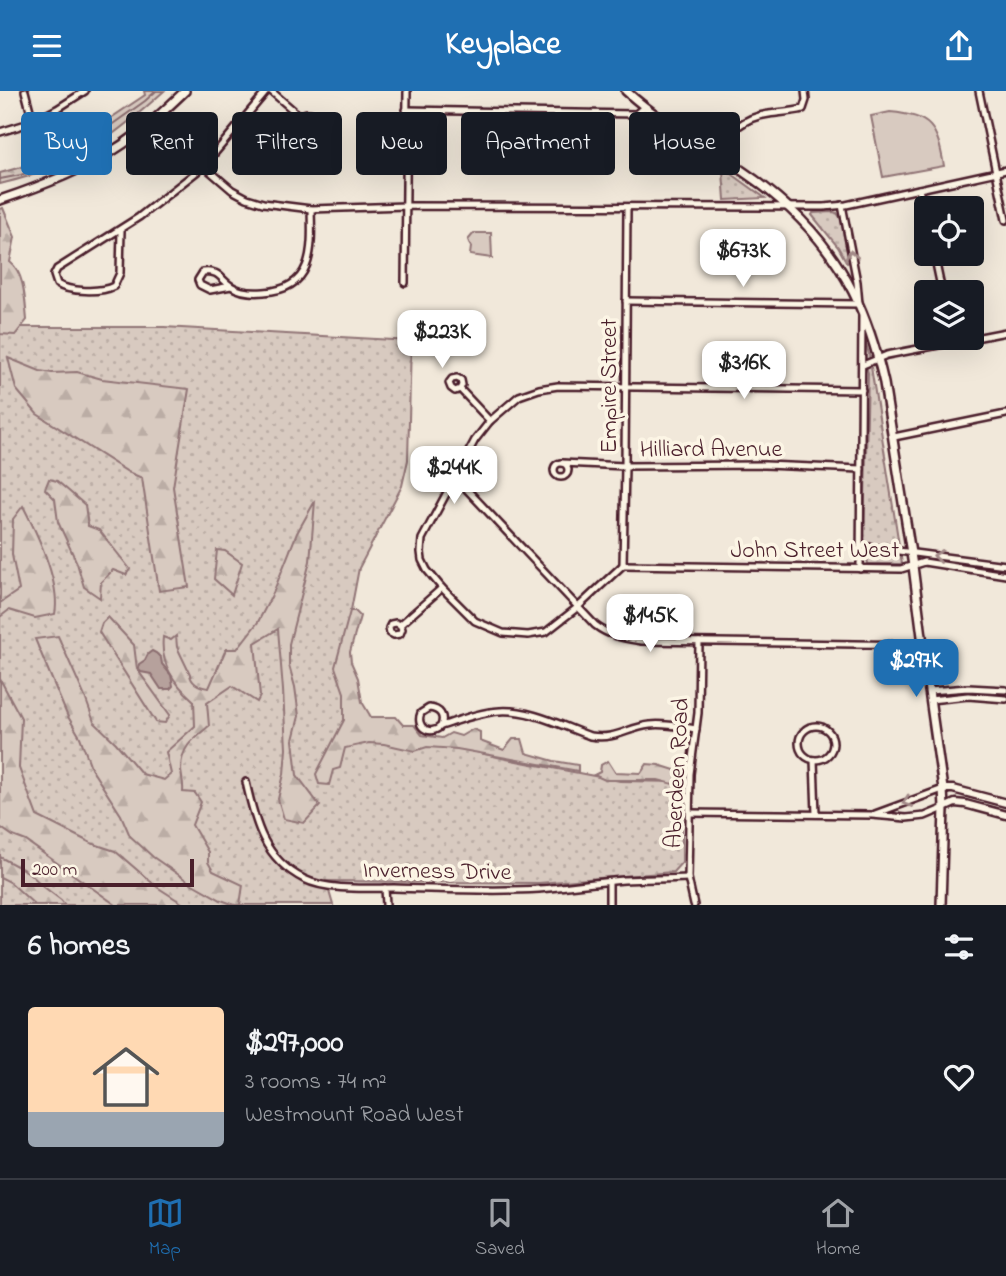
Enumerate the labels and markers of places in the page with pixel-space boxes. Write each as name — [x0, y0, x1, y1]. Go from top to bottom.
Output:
pin: $673K — [694, 229, 792, 289]
pin: $223K — [393, 310, 491, 370]
pin: $316K — [695, 341, 793, 401]
pin: $244K — [405, 447, 503, 506]
pin: $145K — [601, 595, 699, 654]
pin: $297K — [867, 639, 965, 699]

